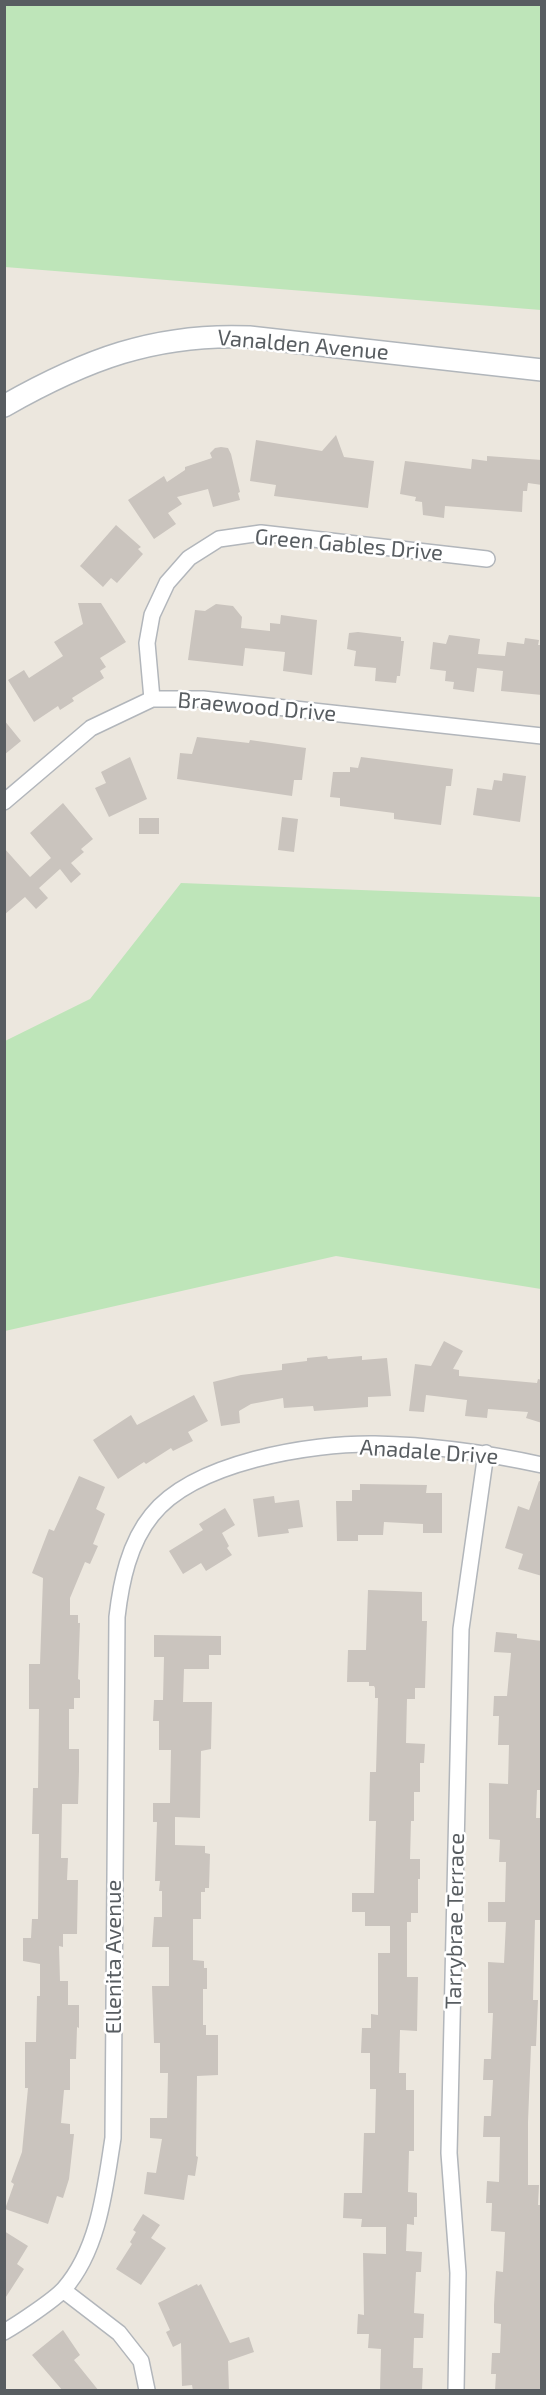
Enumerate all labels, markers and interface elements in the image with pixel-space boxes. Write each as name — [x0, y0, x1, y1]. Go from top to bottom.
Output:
street label: Vanalden Avenue — [216, 324, 390, 366]
street label: Green Gables Drive — [254, 524, 444, 566]
street label: Braewood Drive — [177, 687, 337, 727]
street label: Anadale Drive — [359, 1434, 499, 1470]
street label: Tarrybrae Terrace — [440, 1833, 470, 2009]
street label: Ellenita Avenue — [101, 1880, 127, 2034]

